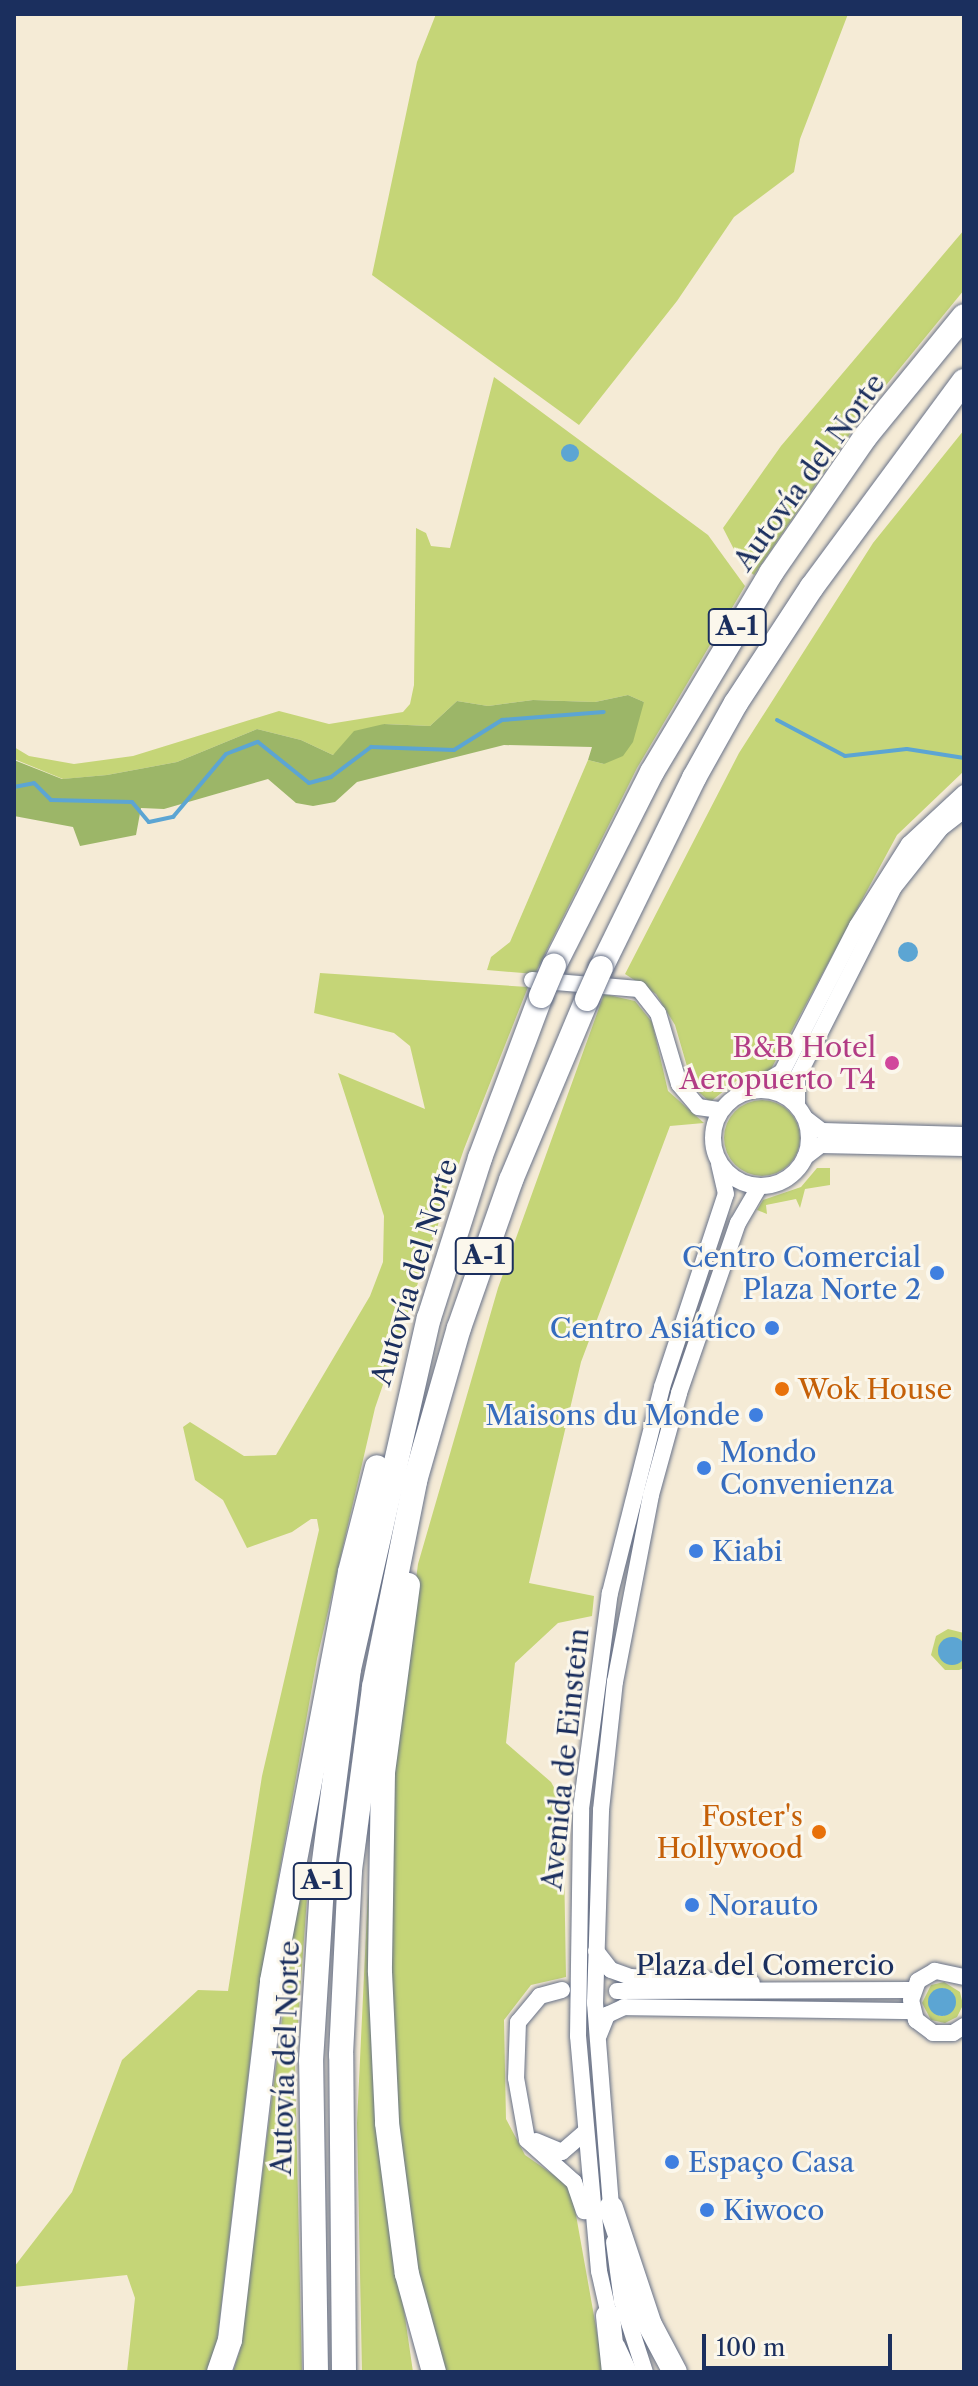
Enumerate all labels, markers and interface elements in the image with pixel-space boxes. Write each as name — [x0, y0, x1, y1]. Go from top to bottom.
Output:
street label: Autovía del Norte — [726, 367, 892, 577]
road number: A-1 — [707, 605, 767, 649]
place label: B&B Hotel Aeropuerto T4 — [679, 1030, 876, 1096]
marker: B&B Hotel Aeropuerto T4 — [883, 1054, 901, 1072]
street label: Autovía del Norte — [364, 1155, 464, 1389]
road number: A-1 — [454, 1234, 514, 1278]
place label: Centro Comercial Plaza Norte 2 — [682, 1240, 921, 1306]
marker: Centro Comercial Plaza Norte 2 — [928, 1264, 946, 1282]
place label: Centro Asiático — [549, 1311, 756, 1345]
marker: Centro Asiático — [763, 1319, 781, 1337]
place label: Wok House — [798, 1372, 953, 1406]
marker: Wok House — [773, 1380, 791, 1398]
place label: Maisons du Monde — [485, 1398, 740, 1432]
marker: Maisons du Monde — [747, 1406, 765, 1424]
place label: Mondo Convenienza — [720, 1435, 894, 1501]
marker: Mondo Convenienza — [695, 1459, 713, 1477]
place label: Kiabi — [712, 1534, 783, 1568]
marker: Kiabi — [687, 1542, 705, 1560]
street label: Avenida de Einstein — [535, 1626, 595, 1892]
place label: Foster's Hollywood — [657, 1799, 803, 1865]
marker: Foster's Hollywood — [810, 1823, 828, 1841]
road number: A-1 — [292, 1859, 352, 1903]
place label: Norauto — [708, 1888, 818, 1922]
marker: Norauto — [683, 1896, 701, 1914]
street label: Autovía del Norte — [264, 1940, 306, 2176]
street label: Plaza del Comercio — [635, 1948, 895, 1982]
place label: Espaço Casa — [688, 2145, 854, 2179]
marker: Espaço Casa — [663, 2153, 681, 2171]
place label: Kiwoco — [723, 2193, 824, 2227]
marker: Kiwoco — [698, 2201, 716, 2219]
scale bar — [706, 2318, 896, 2368]
text: 100 m — [716, 2333, 785, 2362]

